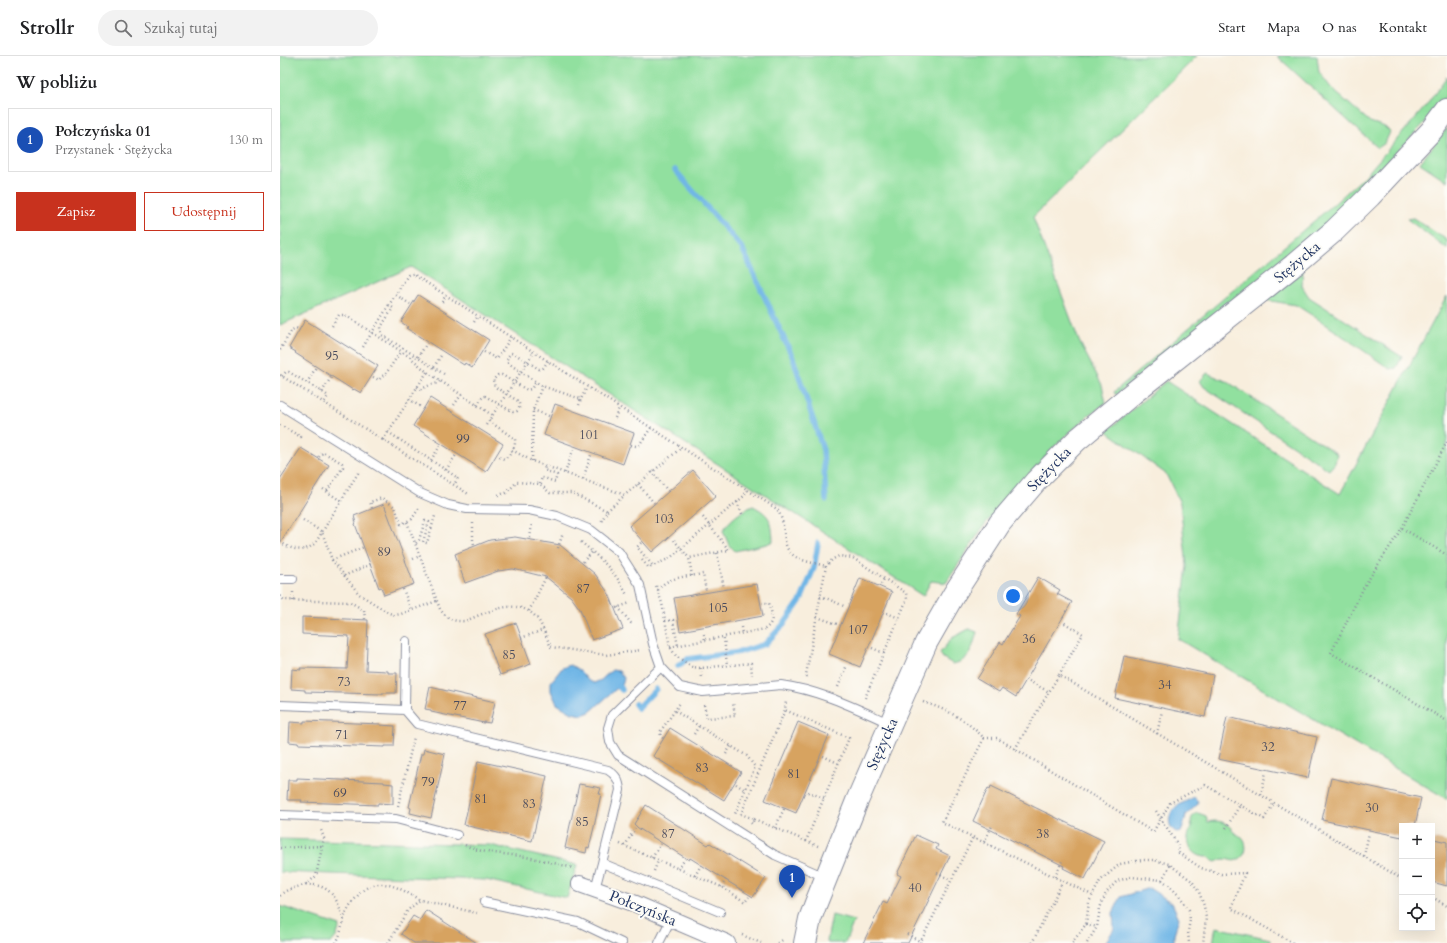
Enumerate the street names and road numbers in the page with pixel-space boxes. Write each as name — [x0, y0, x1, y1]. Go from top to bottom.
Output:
street label: Stężycka — [1269, 236, 1325, 287]
street label: Stężycka — [1023, 442, 1076, 496]
street label: Stężycka — [862, 714, 903, 773]
street label: Połczyńska — [606, 885, 680, 931]

